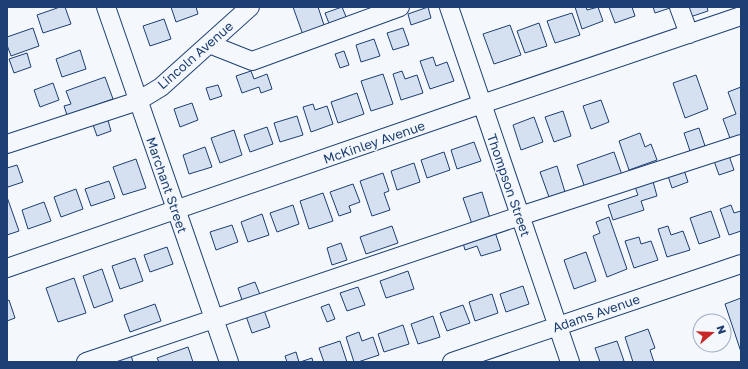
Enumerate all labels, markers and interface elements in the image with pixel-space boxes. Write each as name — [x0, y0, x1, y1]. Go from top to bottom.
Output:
street label: Lincoln Avenue — [154, 18, 236, 92]
street label: McKinley Avenue — [321, 117, 427, 167]
street label: Thompson Street — [484, 131, 534, 239]
street label: Marchant Street — [143, 135, 191, 235]
street label: Adams Avenue — [550, 291, 642, 335]
north arrow — [692, 313, 732, 353]
text: N — [714, 324, 729, 336]

